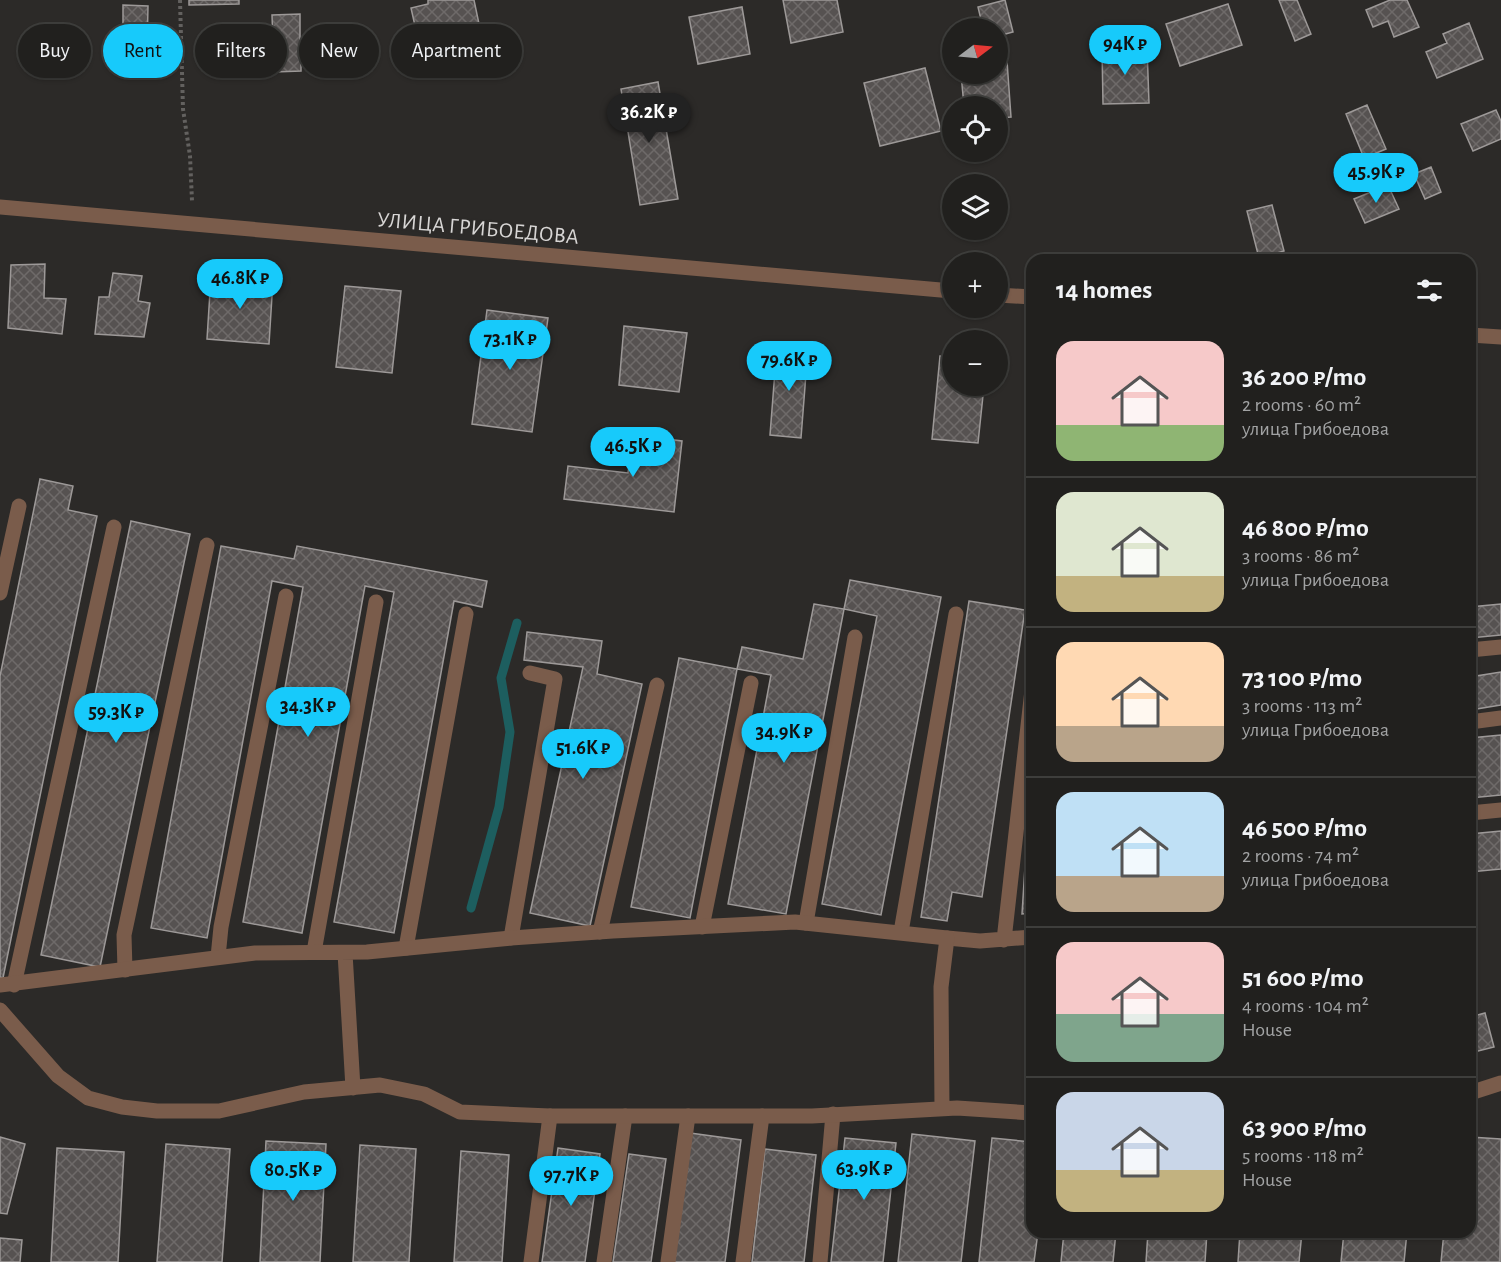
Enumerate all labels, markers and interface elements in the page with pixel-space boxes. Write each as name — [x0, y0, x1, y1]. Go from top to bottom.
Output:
north arrow — [942, 18, 1008, 84]
map controls — [942, 18, 1008, 396]
chip: Buy — [18, 24, 91, 78]
chip: Rent — [103, 24, 183, 78]
chip: Filters — [195, 24, 287, 78]
chip: New — [299, 24, 379, 78]
chip: Apartment — [391, 24, 522, 78]
pin: 94K ₽ — [1083, 25, 1167, 76]
text: 94K ₽ — [1103, 34, 1147, 54]
pin: 36.2K ₽ — [594, 93, 704, 144]
button: locate — [942, 96, 1008, 162]
text: 36.2K ₽ — [621, 102, 677, 122]
pin: 45.9K ₽ — [1321, 153, 1431, 204]
text: 45.9K ₽ — [1348, 162, 1405, 182]
button: layers — [942, 174, 1008, 240]
street label: УЛИЦА ГРИБОЕДОВА — [376, 208, 580, 248]
button: + — [942, 252, 1008, 318]
pin: 46.8K ₽ — [185, 259, 295, 310]
text: 46.8K ₽ — [211, 268, 269, 288]
icon: filters — [1413, 274, 1446, 307]
text: 14 homes — [1056, 277, 1152, 303]
pin: 73.1K ₽ — [455, 320, 565, 371]
text: 73.1K ₽ — [483, 329, 537, 349]
button: − — [942, 330, 1008, 396]
pin: 79.6K ₽ — [734, 341, 844, 392]
text: 79.6K ₽ — [761, 350, 817, 370]
text: 36 200 ₽/mo — [1242, 364, 1366, 390]
icon: home — [1104, 365, 1176, 437]
text: 2 rooms · 60 m² — [1242, 395, 1361, 415]
text: улица Грибоедова — [1242, 419, 1389, 439]
pin: 46.5K ₽ — [578, 427, 688, 478]
text: 46.5K ₽ — [605, 436, 662, 456]
text: 46 800 ₽/mo — [1242, 515, 1369, 541]
icon: home — [1104, 516, 1176, 588]
text: 3 rooms · 86 m² — [1242, 546, 1359, 566]
text: улица Грибоедова — [1242, 570, 1389, 590]
text: 73 100 ₽/mo — [1242, 665, 1362, 691]
icon: home — [1104, 666, 1176, 738]
pin: 34.3K ₽ — [253, 687, 363, 738]
pin: 59.3K ₽ — [61, 693, 171, 744]
text: 34.3K ₽ — [280, 696, 336, 716]
text: 3 rooms · 113 m² — [1242, 696, 1362, 716]
text: 59.3K ₽ — [88, 702, 144, 722]
pin: 34.9K ₽ — [729, 713, 839, 764]
text: улица Грибоедова — [1242, 720, 1389, 740]
text: 34.9K ₽ — [756, 722, 812, 742]
pin: 51.6K ₽ — [528, 729, 638, 780]
text: 51.6K ₽ — [556, 738, 610, 758]
text: 46 500 ₽/mo — [1242, 815, 1367, 841]
icon: home — [1104, 816, 1176, 888]
text: 2 rooms · 74 m² — [1242, 846, 1359, 866]
text: улица Грибоедова — [1242, 870, 1389, 890]
text: 51 600 ₽/mo — [1242, 965, 1363, 991]
icon: home — [1104, 966, 1176, 1038]
text: 4 rooms · 104 m² — [1242, 996, 1369, 1016]
text: House — [1242, 1020, 1292, 1040]
text: 63 900 ₽/mo — [1242, 1115, 1367, 1141]
icon: home — [1104, 1116, 1176, 1188]
text: 5 rooms · 118 m² — [1242, 1146, 1364, 1166]
pin: 63.9K ₽ — [809, 1150, 919, 1201]
pin: 80.5K ₽ — [238, 1151, 348, 1202]
pin: 97.7K ₽ — [516, 1156, 626, 1207]
text: 63.9K ₽ — [836, 1159, 892, 1179]
text: 80.5K ₽ — [264, 1160, 322, 1180]
text: 97.7K ₽ — [543, 1165, 599, 1185]
text: House — [1242, 1170, 1292, 1190]

